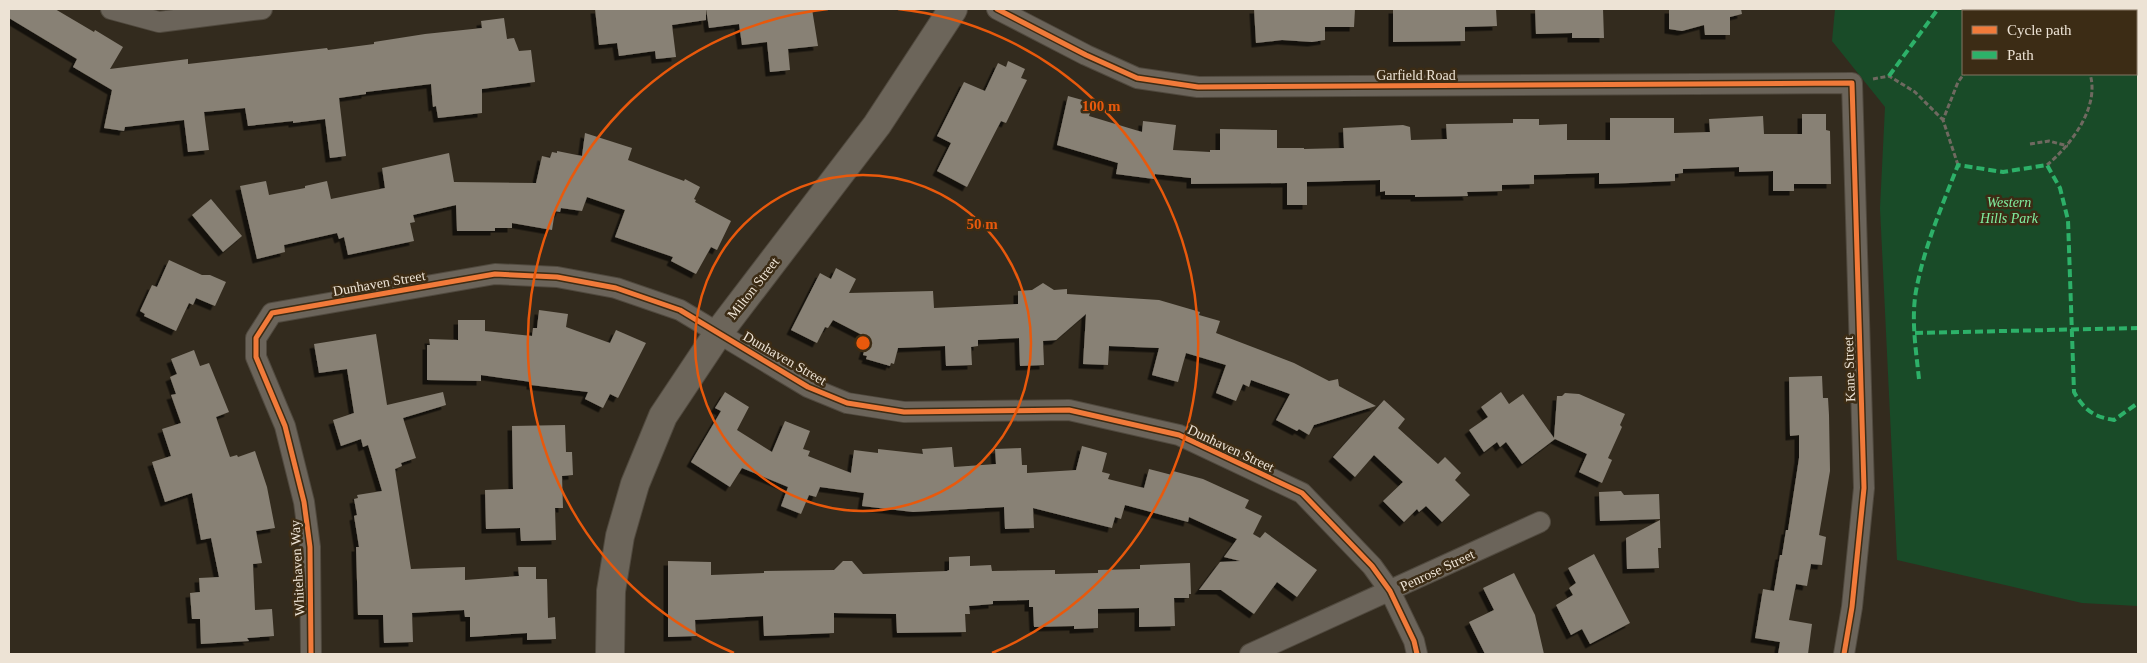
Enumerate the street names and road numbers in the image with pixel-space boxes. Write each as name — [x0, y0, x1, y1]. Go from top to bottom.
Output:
street label: Garfield Road — [1376, 68, 1456, 83]
street label: Milton Street — [725, 254, 782, 322]
street label: Dunhaven Street — [332, 268, 427, 299]
street label: Dunhaven Street — [740, 329, 829, 388]
street label: Kane Street — [1841, 336, 1858, 402]
street label: Dunhaven Street — [1185, 422, 1277, 475]
street label: Whitehaven Way — [287, 520, 308, 616]
street label: Penrose Street — [1398, 547, 1477, 594]

